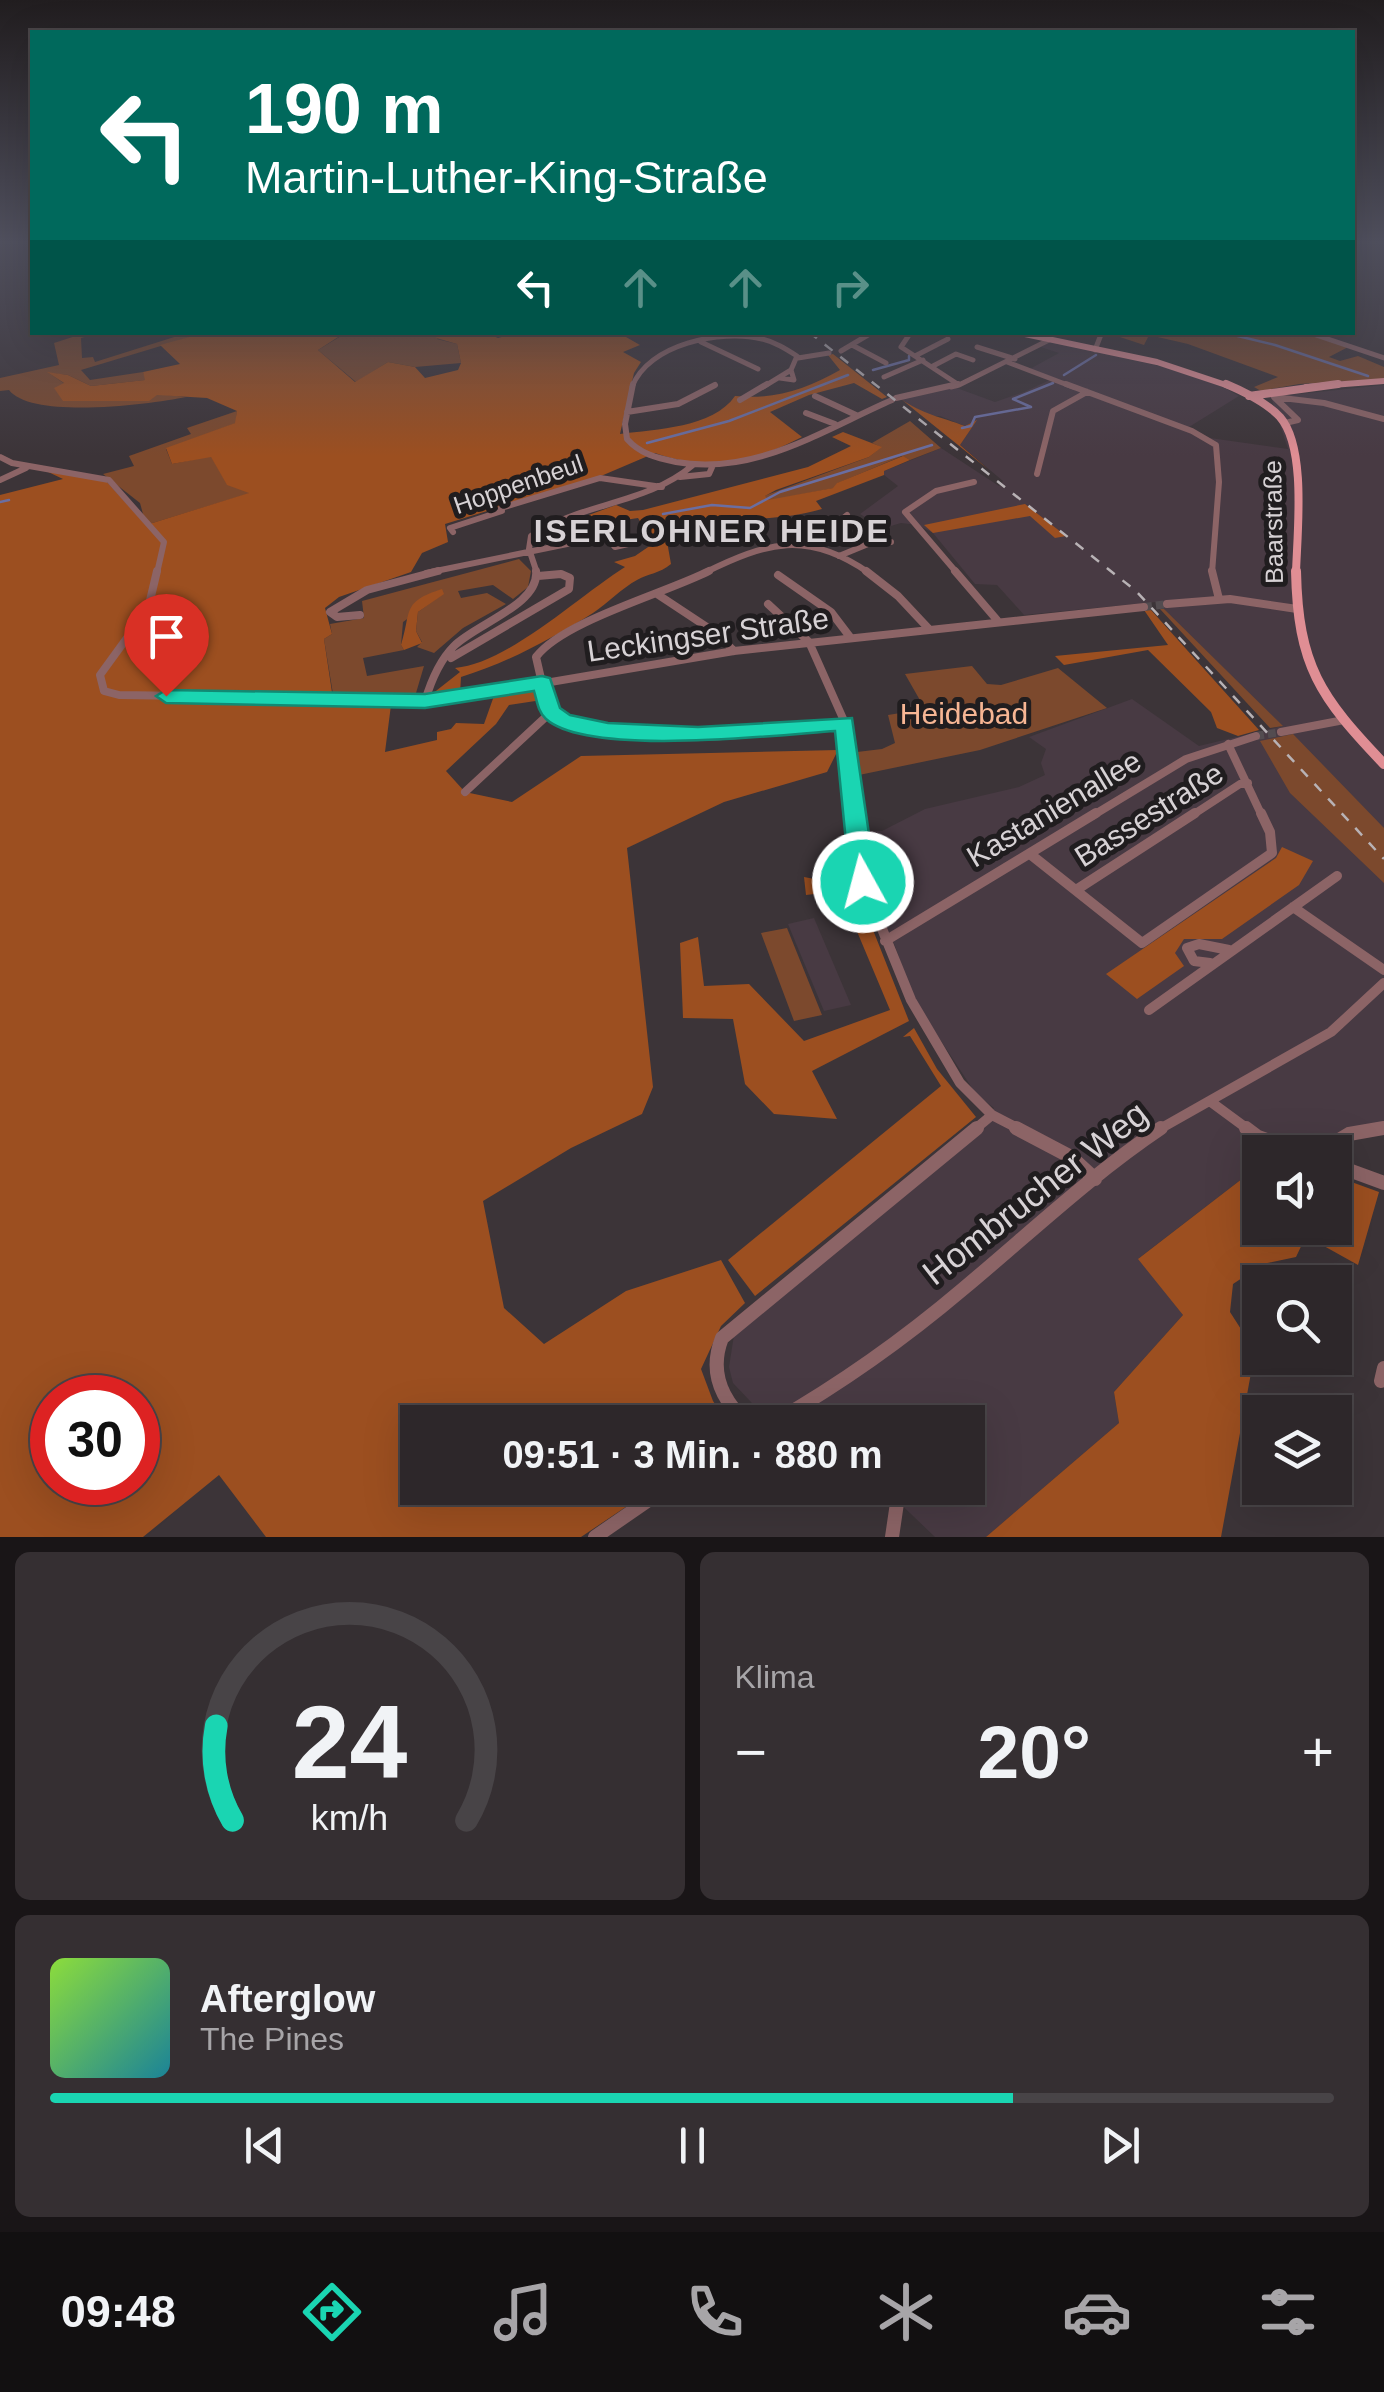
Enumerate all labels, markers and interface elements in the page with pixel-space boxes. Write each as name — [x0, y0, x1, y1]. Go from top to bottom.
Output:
icon: left — [80, 70, 210, 200]
text: 190 m — [245, 70, 443, 148]
text: Martin-Luther-King-Straße — [245, 152, 768, 203]
icon: left — [508, 260, 563, 315]
icon: ahead — [613, 260, 668, 315]
icon: ahead — [718, 260, 773, 315]
icon: right — [823, 260, 878, 315]
street label: Hoppenbeul — [450, 449, 586, 519]
street label: Baarstraße — [1258, 460, 1288, 584]
district label: ISERLOHNER HEIDE — [534, 513, 890, 549]
pin — [124, 594, 209, 697]
street label: Leckingser Straße — [585, 601, 831, 668]
icon: arrive — [139, 609, 194, 664]
park label: Heidebad — [900, 697, 1028, 730]
street label: Kastanienallee — [961, 744, 1147, 873]
street label: Bassestraße — [1069, 756, 1229, 873]
position arrow — [811, 830, 915, 934]
street label: Hombrucher Weg — [915, 1093, 1155, 1292]
map controls — [1242, 1135, 1352, 1505]
button: sound — [1242, 1135, 1352, 1245]
button: search — [1242, 1265, 1352, 1375]
speed limit sign: 30 — [30, 1375, 160, 1505]
button: layers — [1242, 1395, 1352, 1505]
text: 09:51 · 3 Min. · 880 m — [502, 1434, 883, 1476]
text: Klima — [735, 1659, 815, 1695]
text: 24 — [292, 1684, 408, 1800]
text: 20° — [978, 1710, 1091, 1794]
text: − — [735, 1721, 767, 1783]
text: + — [1302, 1721, 1334, 1783]
text: km/h — [311, 1798, 388, 1838]
text: Afterglow — [200, 1978, 375, 2020]
text: The Pines — [200, 2021, 344, 2057]
icon: previous — [237, 2118, 292, 2173]
icon: pause — [665, 2118, 720, 2173]
icon: next — [1093, 2118, 1148, 2173]
icon: directions — [297, 2277, 367, 2347]
icon: music — [488, 2277, 558, 2347]
icon: phone — [680, 2277, 750, 2347]
icon: climate — [871, 2277, 941, 2347]
icon: car — [1062, 2277, 1132, 2347]
icon: filters — [1253, 2277, 1323, 2347]
text: 09:48 — [61, 2286, 176, 2337]

